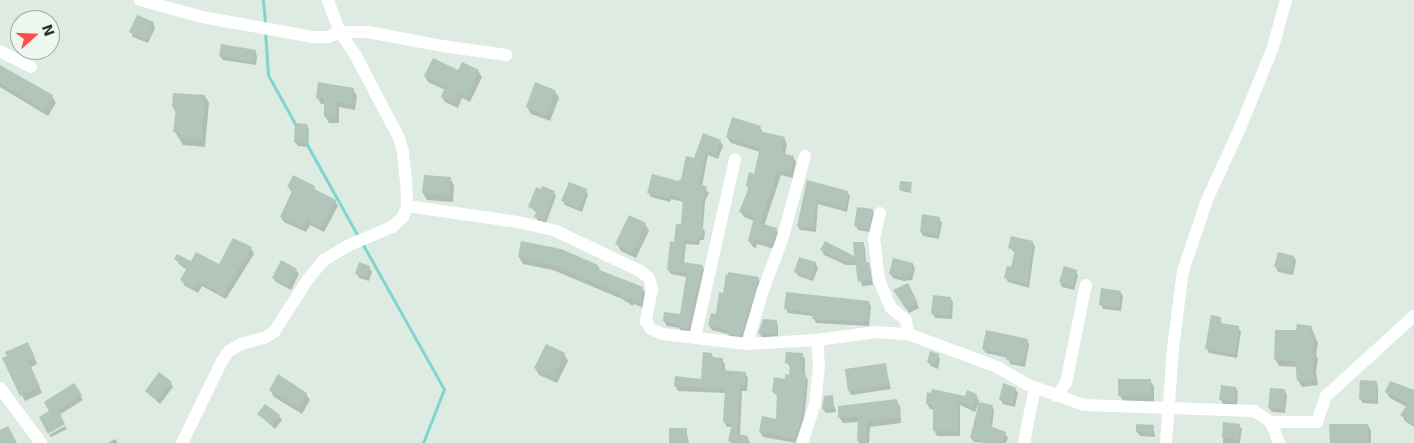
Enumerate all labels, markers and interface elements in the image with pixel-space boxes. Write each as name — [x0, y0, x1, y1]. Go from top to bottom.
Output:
north arrow — [10, 10, 60, 60]
text: N — [39, 22, 58, 38]

